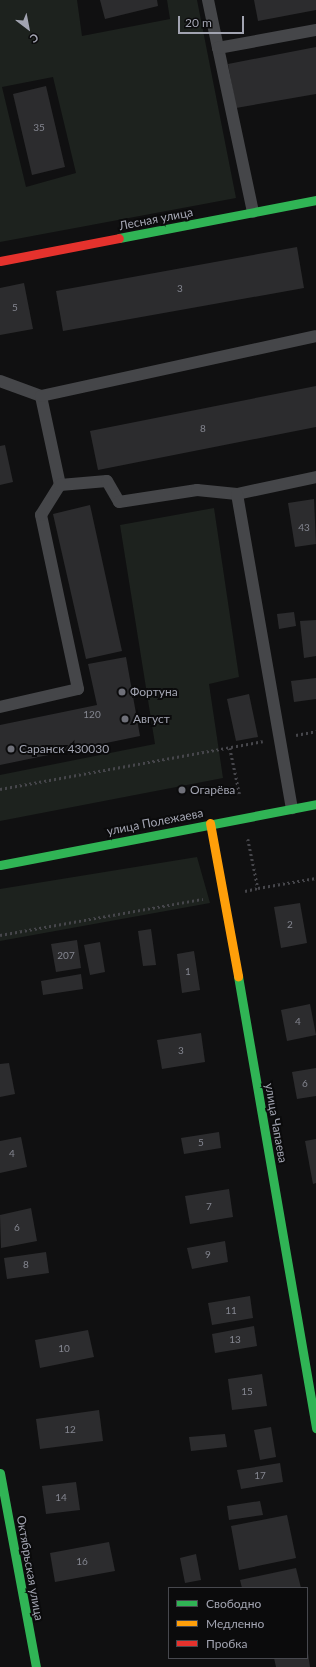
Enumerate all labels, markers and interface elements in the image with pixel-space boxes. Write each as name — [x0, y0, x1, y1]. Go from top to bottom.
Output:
north arrow — [8, 8, 48, 48]
scale bar — [180, 8, 246, 34]
text: 20 m — [185, 15, 212, 30]
text: С — [28, 31, 41, 46]
house number: 35 — [33, 122, 45, 134]
street label: Лесная улица — [118, 205, 194, 233]
house number: 3 — [177, 283, 183, 295]
house number: 5 — [12, 302, 18, 314]
house number: 8 — [200, 423, 206, 435]
house number: 43 — [298, 522, 310, 534]
place label: Фортуна — [130, 685, 178, 699]
marker: Фортуна — [117, 687, 127, 697]
house number: 120 — [83, 709, 101, 721]
place label: Август — [133, 712, 170, 726]
marker: Август — [120, 714, 130, 724]
place label: Саранск 430030 — [19, 742, 109, 756]
marker: Саранск 430030 — [6, 744, 16, 754]
place label: Огарёва — [190, 783, 235, 797]
marker: Огарёва — [177, 785, 187, 795]
street label: улица Полежаева — [105, 806, 205, 838]
house number: 2 — [287, 919, 293, 931]
house number: 207 — [57, 950, 75, 962]
house number: 1 — [185, 966, 191, 978]
house number: 4 — [295, 1016, 301, 1028]
house number: 3 — [178, 1045, 184, 1057]
house number: 6 — [302, 1078, 308, 1090]
street label: улица Чапаева — [262, 1082, 290, 1164]
house number: 5 — [198, 1137, 204, 1149]
house number: 4 — [9, 1148, 15, 1160]
house number: 7 — [206, 1201, 212, 1213]
house number: 6 — [14, 1222, 20, 1234]
house number: 9 — [205, 1249, 211, 1261]
house number: 8 — [23, 1259, 29, 1271]
house number: 11 — [225, 1305, 237, 1317]
house number: 13 — [229, 1334, 241, 1346]
house number: 10 — [58, 1343, 70, 1355]
house number: 15 — [241, 1386, 253, 1398]
house number: 12 — [64, 1424, 76, 1436]
house number: 17 — [254, 1470, 266, 1482]
house number: 14 — [55, 1492, 67, 1504]
street label: Октябрьская улица — [14, 1514, 46, 1622]
house number: 16 — [76, 1556, 88, 1568]
legend — [168, 1587, 308, 1659]
text: Свободно — [206, 1596, 261, 1611]
text: Медленно — [206, 1616, 264, 1631]
text: Пробка — [206, 1636, 247, 1651]

